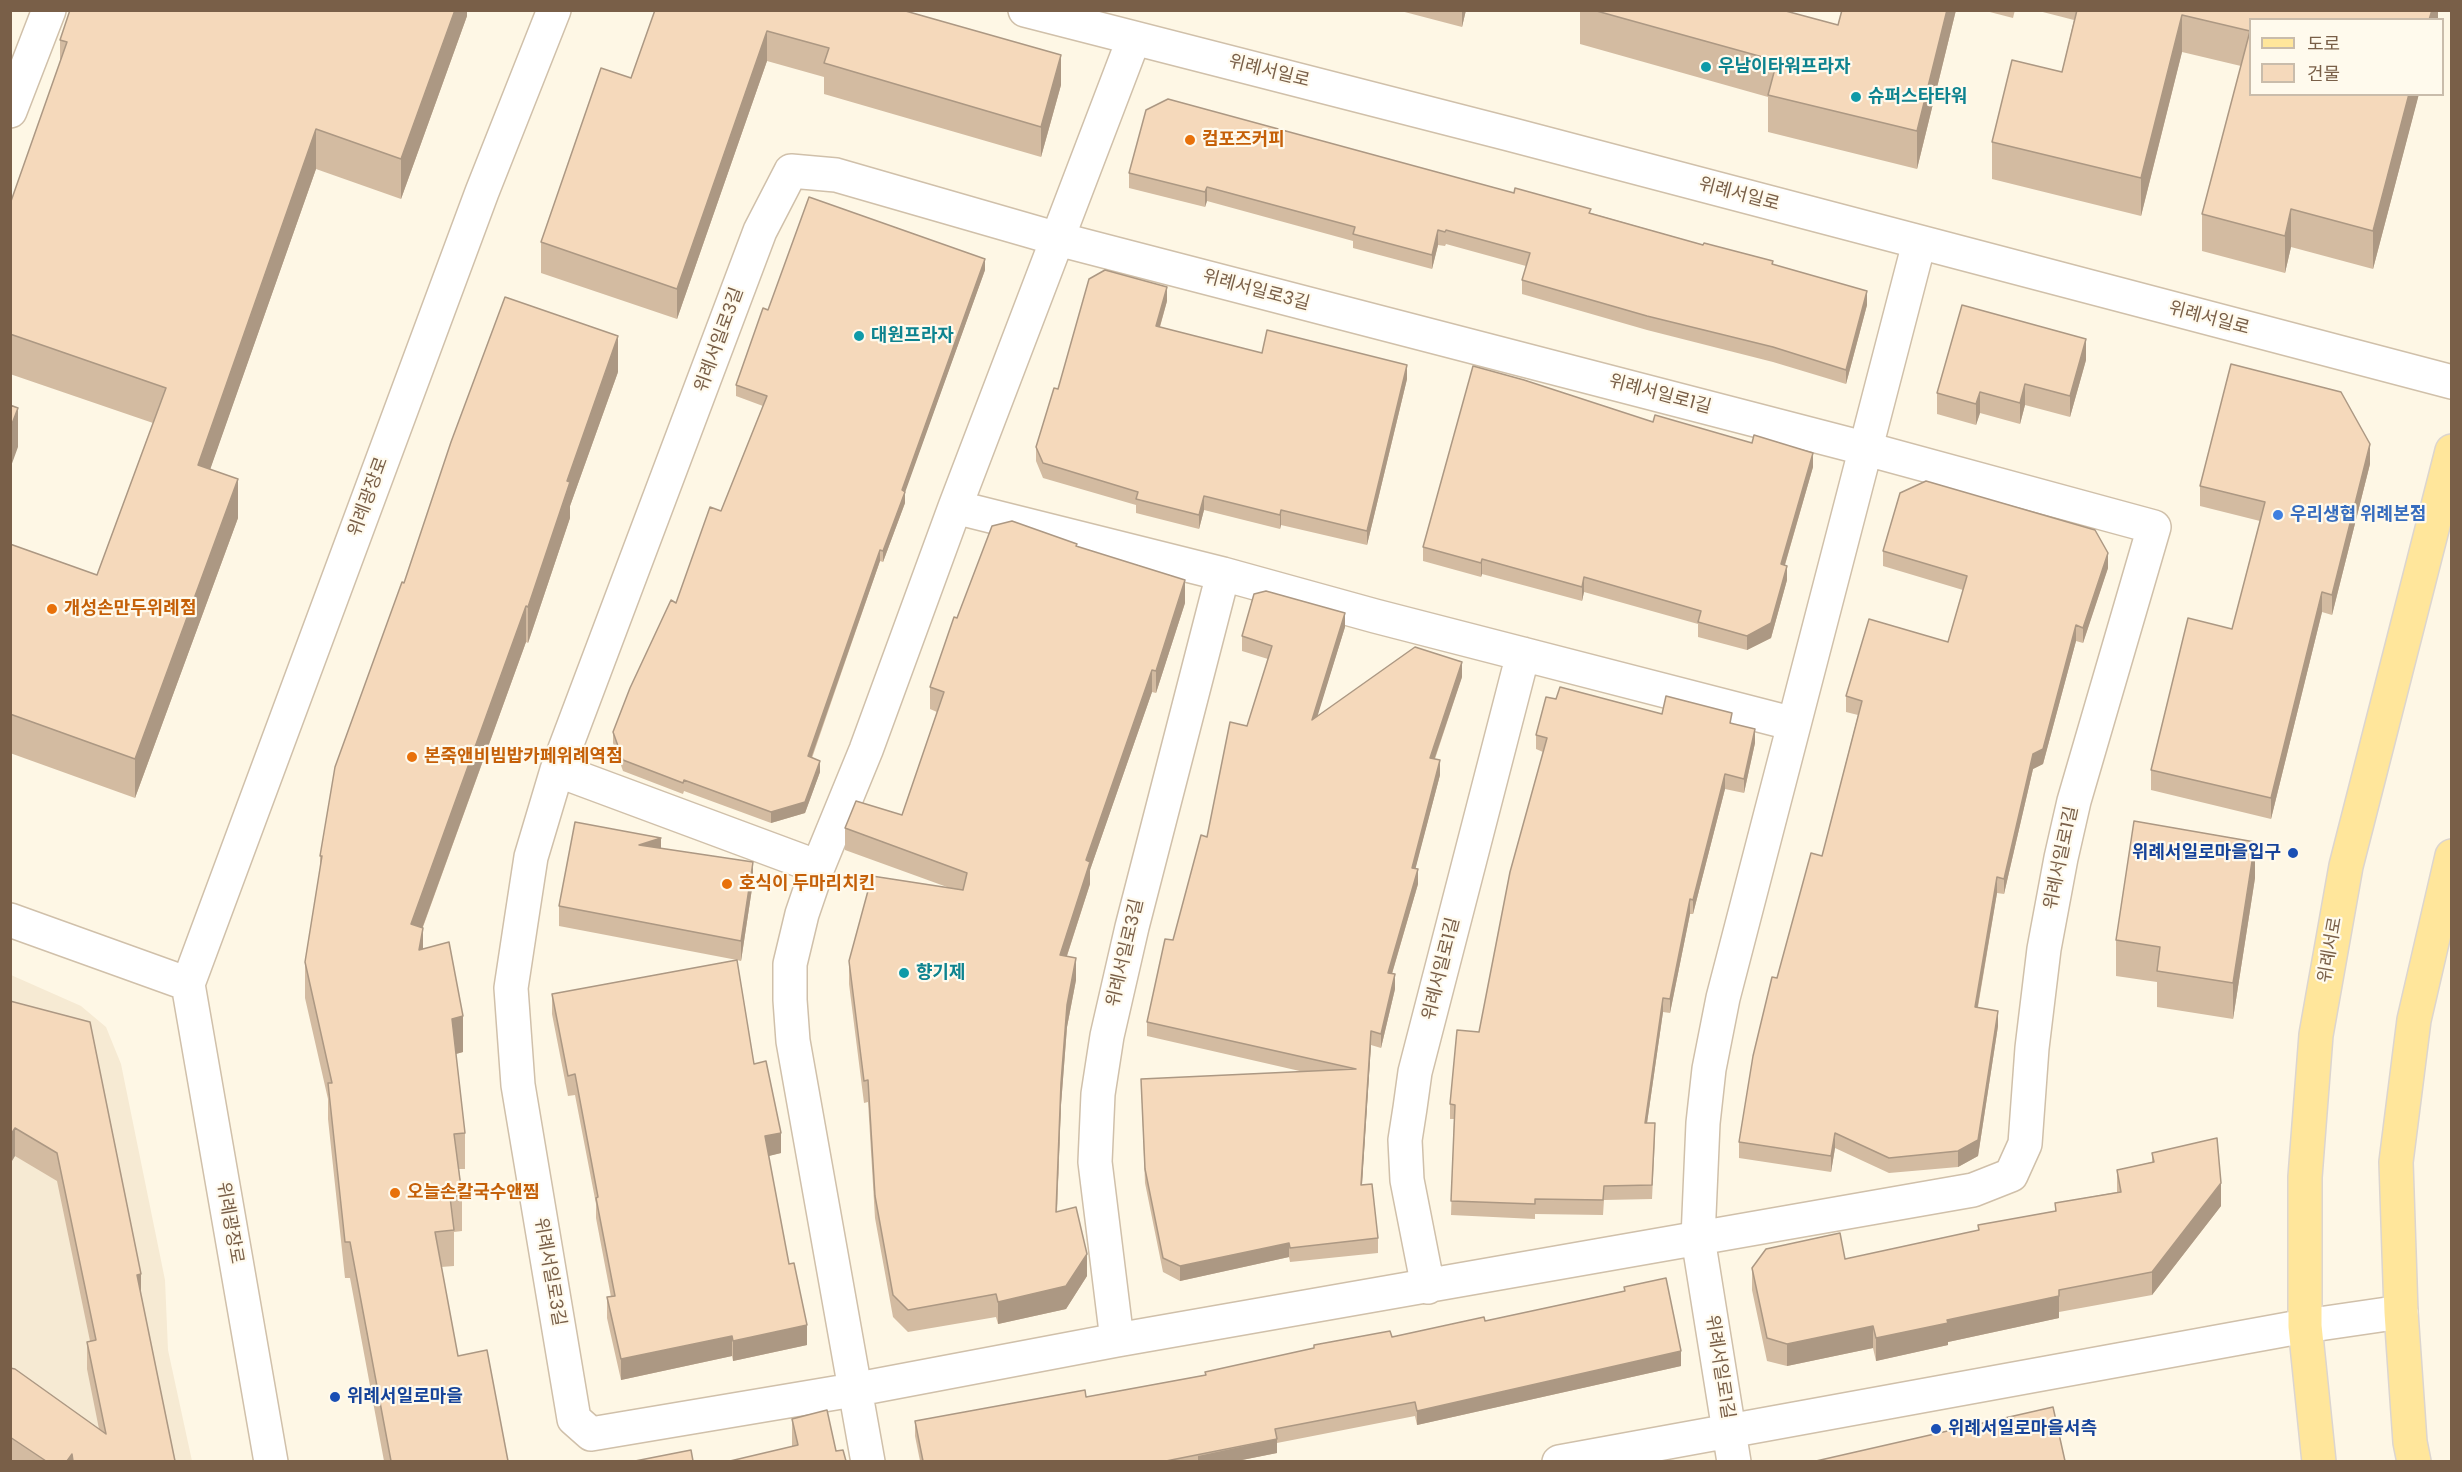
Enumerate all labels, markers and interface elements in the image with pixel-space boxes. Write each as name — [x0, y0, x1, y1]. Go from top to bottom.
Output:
legend — [2249, 18, 2444, 96]
text: 도로 — [2307, 31, 2340, 56]
street label: 위례서일로 — [1226, 52, 1312, 92]
place label: 우남이타워프라자 — [1718, 56, 1850, 78]
marker: 우남이타워프라자 — [1699, 60, 1713, 74]
text: 건물 — [2307, 61, 2340, 86]
place label: 슈퍼스타타워 — [1868, 86, 1967, 108]
marker: 슈퍼스타타워 — [1849, 90, 1863, 104]
place label: 컴포즈커피 — [1202, 129, 1285, 151]
marker: 컴포즈커피 — [1183, 133, 1197, 147]
street label: 위례서일로 — [1696, 174, 1782, 216]
street label: 위례서일로3길 — [1200, 266, 1312, 316]
street label: 위례서일로3길 — [691, 285, 749, 395]
street label: 위례서일로 — [2166, 298, 2252, 340]
place label: 대원프라자 — [871, 325, 954, 347]
marker: 대원프라자 — [852, 329, 866, 343]
street label: 위례서일로1길 — [1606, 371, 1714, 419]
street label: 위례광장로 — [345, 454, 393, 540]
place label: 우리생협 위례본점 — [2290, 504, 2426, 526]
marker: 우리생협 위례본점 — [2271, 508, 2285, 522]
place label: 개성손만두위례점 — [64, 598, 196, 620]
marker: 개성손만두위례점 — [45, 602, 59, 616]
place label: 본죽앤비빔밥카페위례역점 — [424, 746, 623, 768]
marker: 본죽앤비빔밥카페위례역점 — [405, 750, 419, 764]
street label: 위례서일로1길 — [2041, 804, 2083, 912]
place label: 위례서일로마을입구 — [2132, 842, 2281, 864]
marker: 위례서일로마을입구 — [2286, 846, 2300, 860]
place label: 호식이 두마리치킨 — [739, 873, 875, 895]
marker: 호식이 두마리치킨 — [720, 877, 734, 891]
street label: 위례서일로3길 — [1103, 897, 1149, 1009]
street label: 위례서일로1길 — [1419, 915, 1465, 1023]
street label: 위례서로 — [2315, 916, 2347, 984]
place label: 향기제 — [916, 962, 966, 984]
marker: 향기제 — [897, 966, 911, 980]
street label: 위례광장로 — [211, 1180, 247, 1266]
place label: 오늘손칼국수앤찜 — [407, 1182, 539, 1204]
marker: 오늘손칼국수앤찜 — [388, 1186, 402, 1200]
street label: 위례서일로3길 — [529, 1216, 569, 1328]
street label: 위례서일로1길 — [1700, 1313, 1738, 1421]
place label: 위례서일로마을 — [347, 1386, 463, 1408]
marker: 위례서일로마을 — [328, 1390, 342, 1404]
place label: 위례서일로마을서측 — [1948, 1418, 2097, 1440]
marker: 위례서일로마을서측 — [1929, 1422, 1943, 1436]

